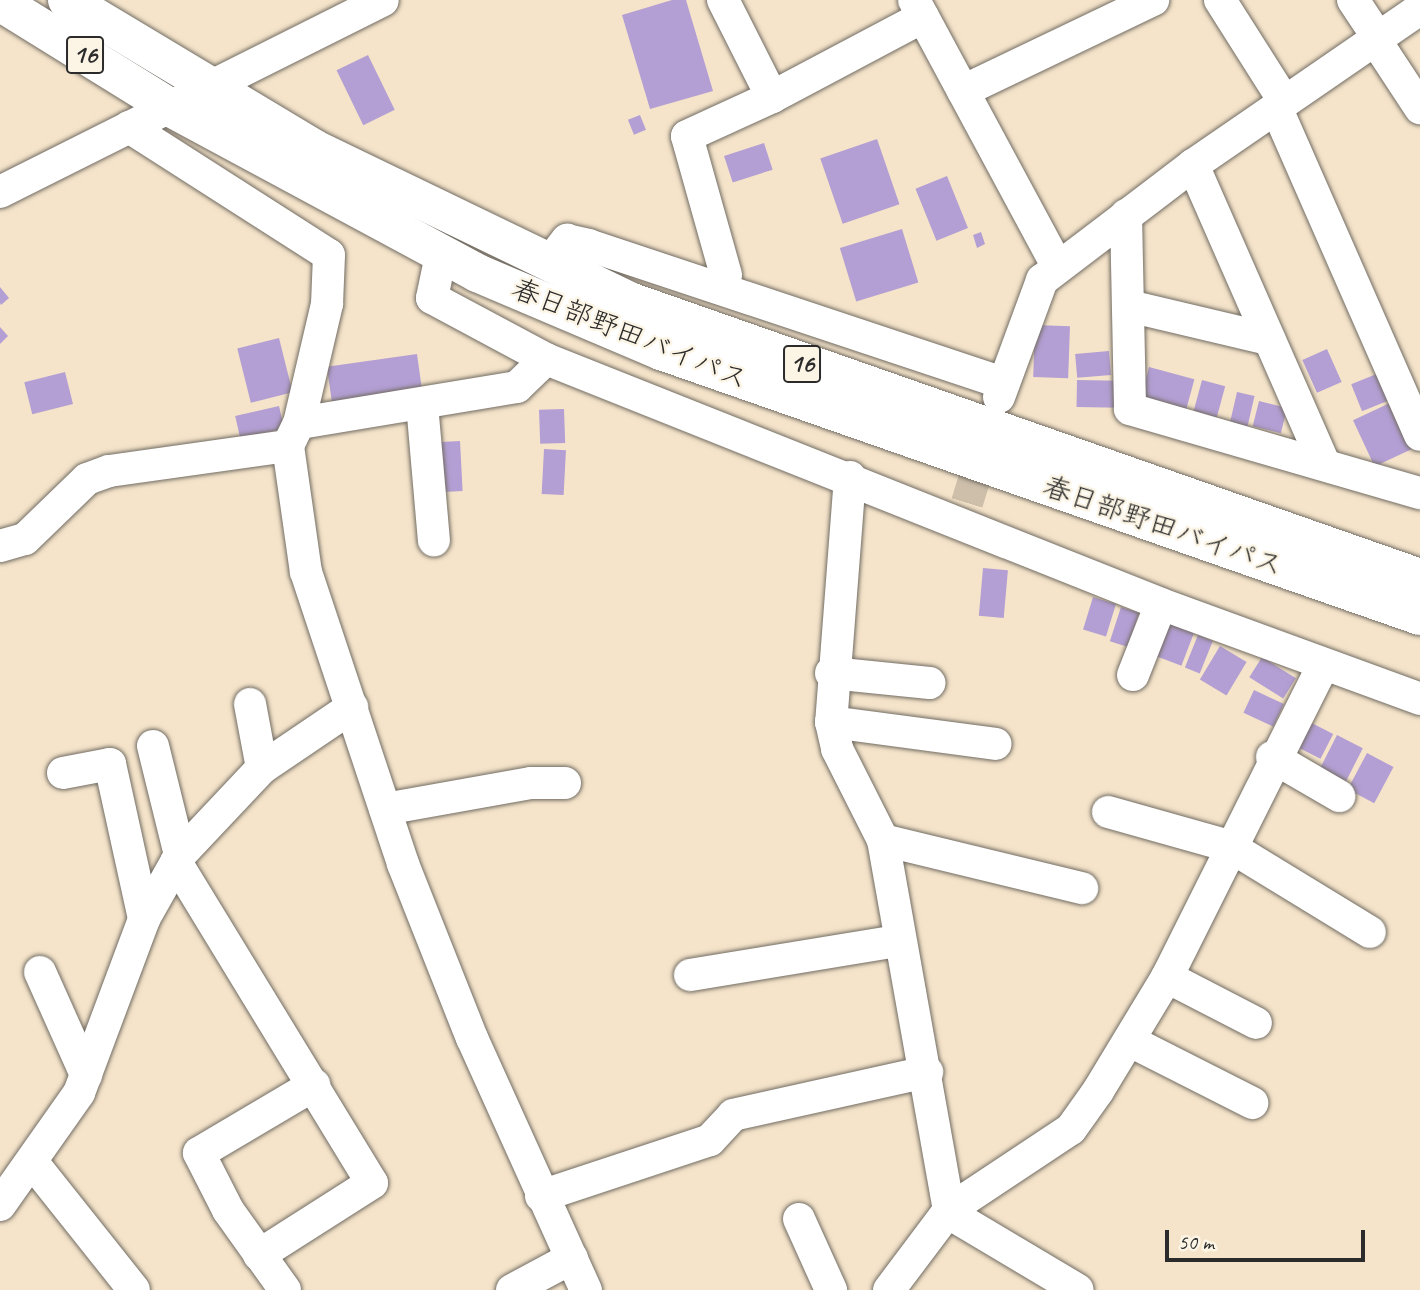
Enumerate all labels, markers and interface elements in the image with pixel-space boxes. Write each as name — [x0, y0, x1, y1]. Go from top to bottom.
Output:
road number: 16 — [66, 32, 104, 78]
street label: 春日部野田バイパス — [507, 271, 753, 397]
road number: 16 — [783, 342, 821, 386]
street label: 春日部野田バイパス — [1038, 469, 1288, 583]
scale bar — [1168, 1216, 1368, 1260]
text: 50 m — [1178, 1229, 1214, 1255]

